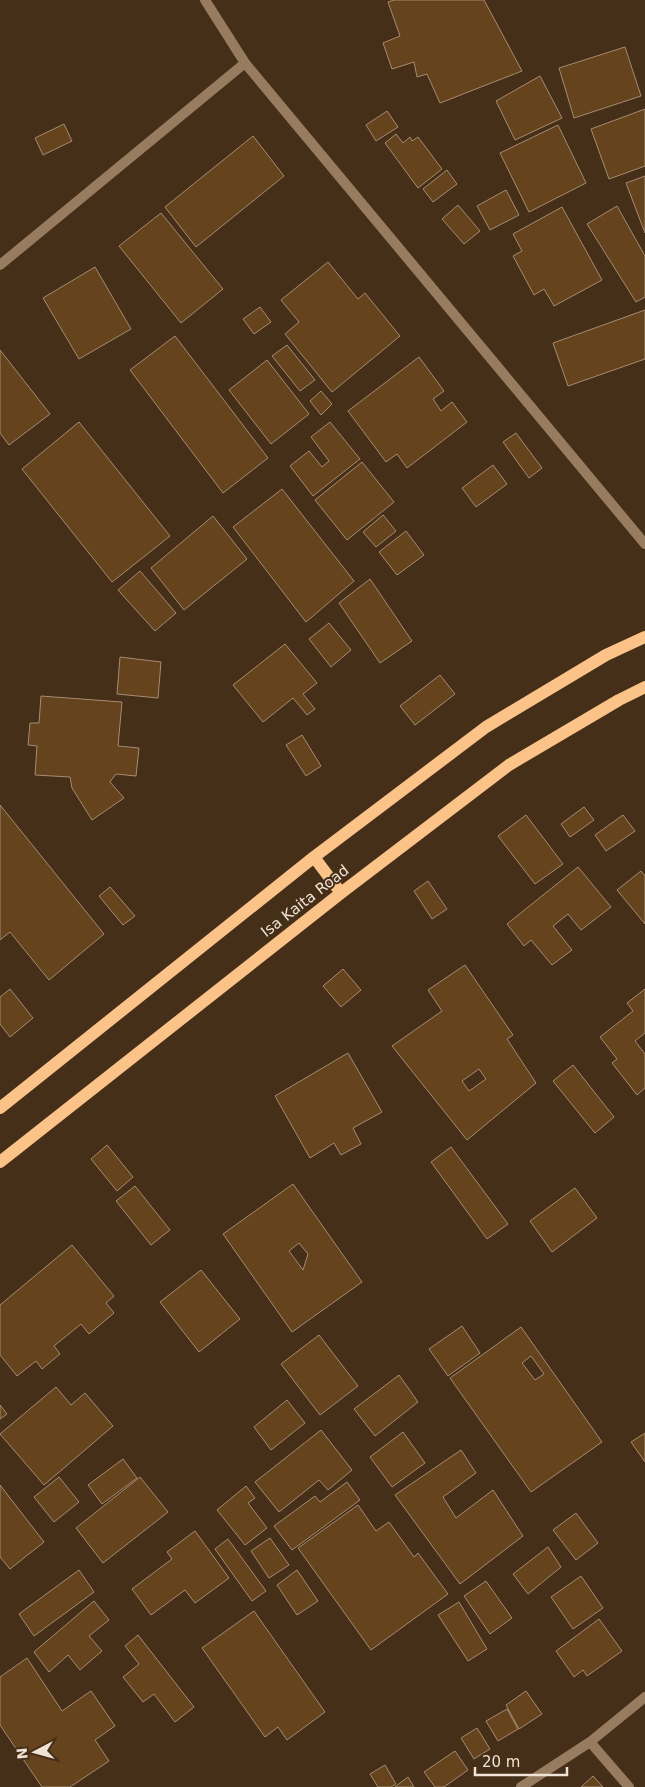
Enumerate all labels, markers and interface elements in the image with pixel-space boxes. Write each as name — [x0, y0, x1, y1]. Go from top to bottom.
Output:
street label: Isa Kaita Road — [257, 861, 353, 941]
north arrow — [10, 1727, 60, 1777]
scale bar — [475, 1744, 568, 1776]
text: N — [14, 1747, 31, 1760]
text: 20 m — [482, 1753, 520, 1771]

